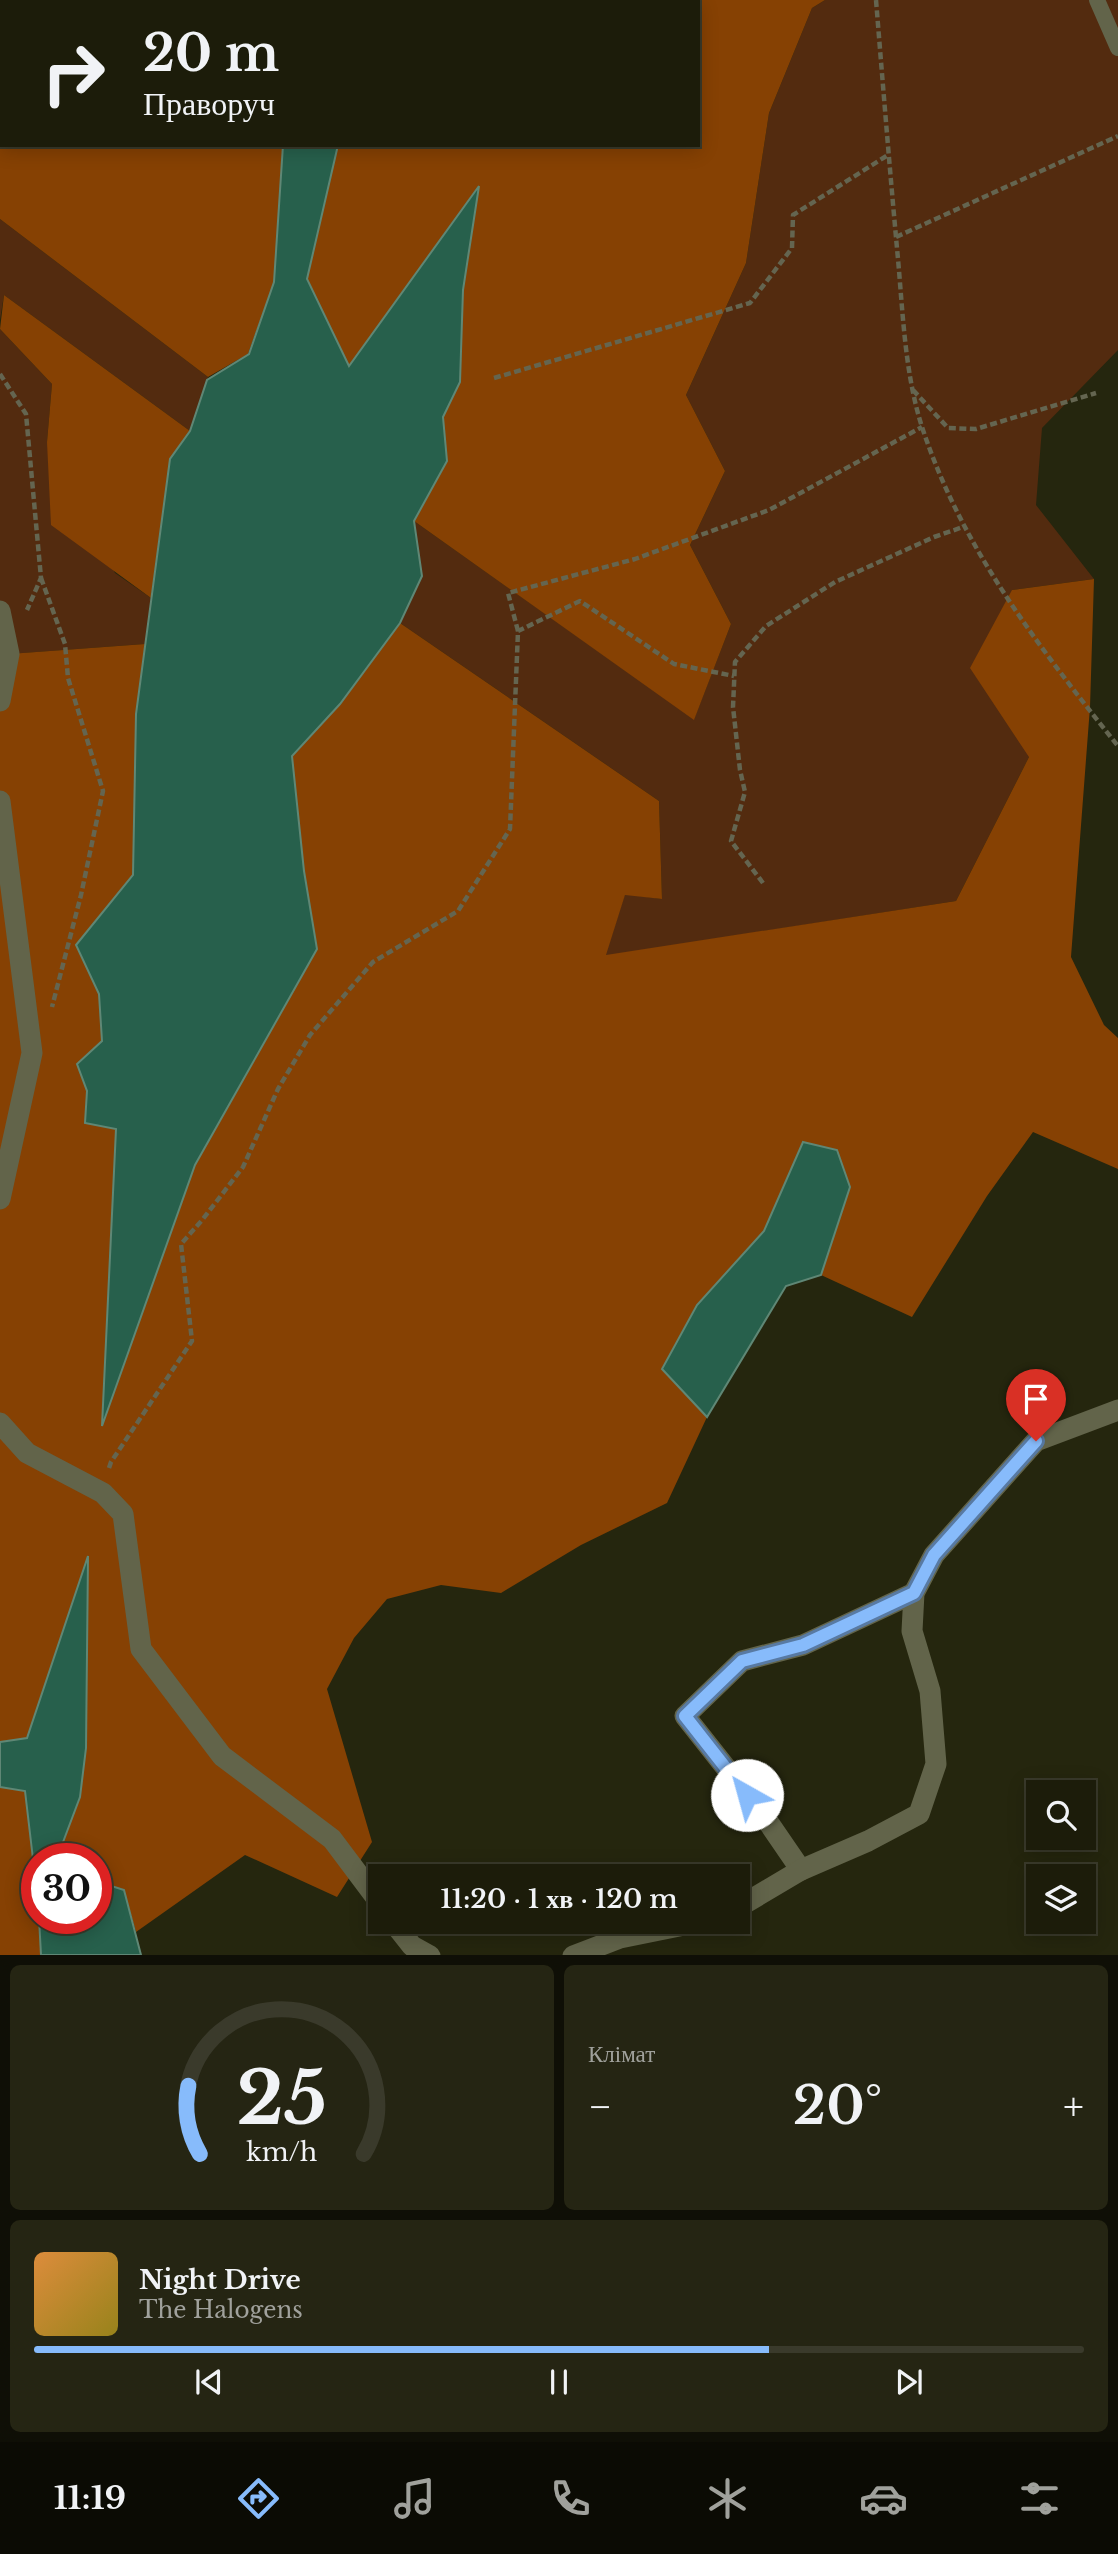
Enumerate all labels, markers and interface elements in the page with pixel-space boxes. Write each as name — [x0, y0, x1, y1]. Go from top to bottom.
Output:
text: 20 m — [143, 23, 279, 84]
icon: right — [28, 28, 119, 119]
text: Праворуч — [143, 84, 275, 124]
pin — [1006, 1369, 1066, 1441]
icon: arrive — [1017, 1380, 1055, 1418]
position arrow — [710, 1758, 784, 1832]
map controls — [1026, 1780, 1096, 1934]
button: search — [1026, 1780, 1096, 1850]
speed limit sign: 30 — [21, 1843, 112, 1934]
button: layers — [1026, 1864, 1096, 1934]
text: 11:20 · 1 хв · 120 m — [440, 1883, 678, 1915]
text: Клімат — [588, 2040, 655, 2068]
text: 25 — [237, 2053, 327, 2144]
text: 20° — [793, 2074, 882, 2138]
text: − — [588, 2083, 612, 2130]
text: + — [1063, 2083, 1084, 2130]
text: km/h — [247, 2136, 317, 2167]
text: Night Drive — [139, 2264, 301, 2296]
text: The Halogens — [139, 2296, 303, 2324]
icon: previous — [190, 2363, 228, 2401]
icon: pause — [540, 2363, 578, 2401]
icon: next — [890, 2363, 928, 2401]
icon: directions — [234, 2474, 283, 2523]
icon: music — [390, 2474, 439, 2523]
icon: phone — [546, 2474, 595, 2523]
icon: climate — [703, 2474, 752, 2523]
icon: car — [859, 2474, 908, 2523]
icon: filters — [1015, 2474, 1064, 2523]
text: 11:19 — [54, 2478, 126, 2518]

